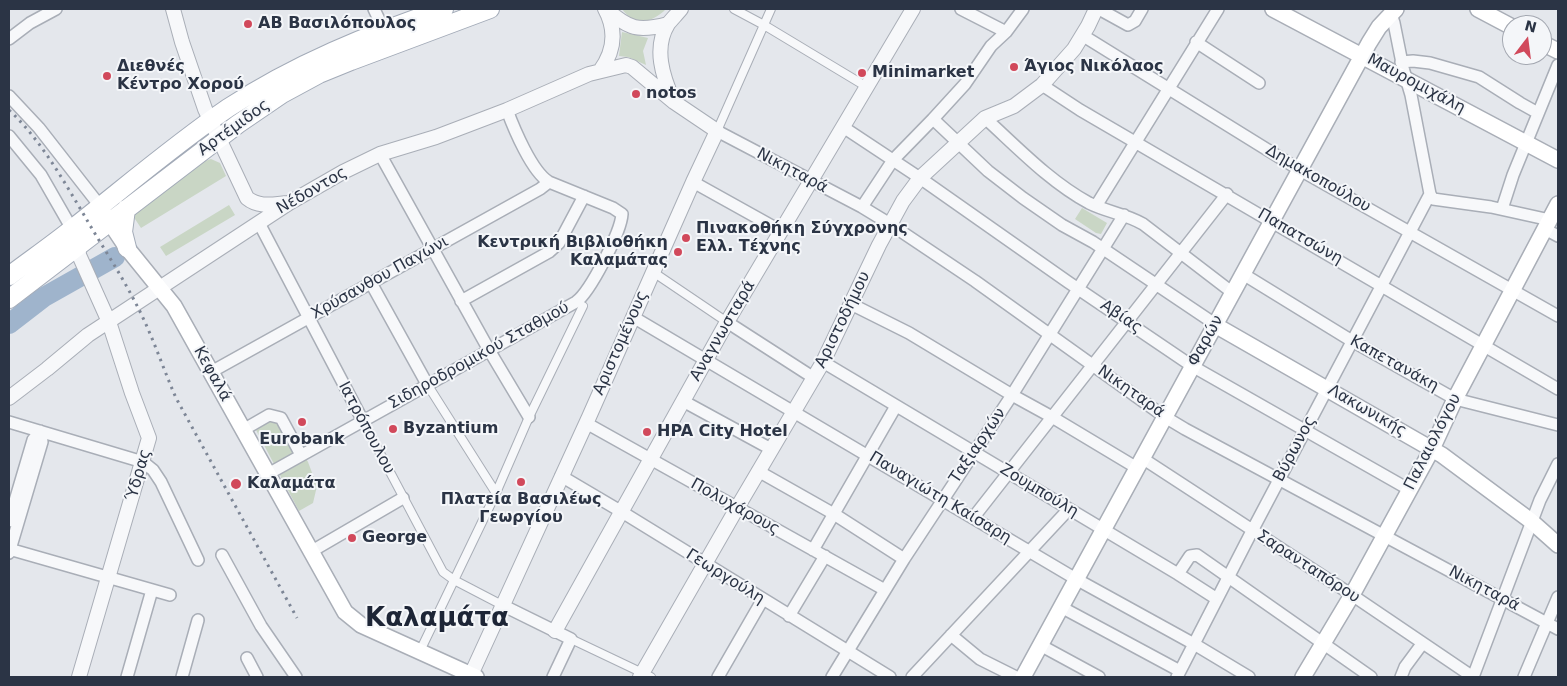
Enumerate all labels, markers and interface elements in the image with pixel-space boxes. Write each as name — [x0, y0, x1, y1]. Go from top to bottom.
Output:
place label: ΑΒ Βασιλόπουλος — [258, 14, 416, 34]
north arrow — [1502, 15, 1552, 65]
text: N — [1523, 17, 1538, 36]
marker: ΑΒ Βασιλόπουλος — [242, 18, 254, 30]
street label: Μαυρομιχάλη — [1364, 50, 1468, 118]
place label: Διεθνές Κέντρο Χορού — [117, 57, 244, 95]
place label: Άγιος Νικόλαος — [1024, 57, 1164, 77]
marker: Άγιος Νικόλαος — [1008, 61, 1020, 73]
place label: Minimarket — [872, 63, 974, 83]
marker: Minimarket — [856, 67, 868, 79]
marker: Διεθνές Κέντρο Χορού — [101, 70, 113, 82]
place label: notos — [646, 84, 697, 104]
marker: notos — [630, 88, 642, 100]
street label: Αρτέμιδος — [194, 96, 274, 160]
street label: Δημακοπούλου — [1262, 141, 1374, 217]
street label: Νικηταρά — [753, 144, 831, 198]
street label: Νέδοντος — [273, 163, 351, 219]
street label: Παπατσώνη — [1254, 205, 1346, 269]
place label: Πινακοθήκη Σύγχρονης Ελλ. Τέχνης — [696, 219, 908, 257]
street label: Χρύσανθου Παγώνι — [308, 232, 452, 324]
marker: Πινακοθήκη Σύγχρονης Ελλ. Τέχνης — [680, 232, 692, 244]
place label: Κεντρική Βιβλιοθήκη Καλαμάτας — [477, 233, 668, 271]
marker: Κεντρική Βιβλιοθήκη Καλαμάτας — [672, 246, 684, 258]
street label: Αριστοδήμου — [811, 268, 875, 372]
street label: Αναγνωσταρά — [686, 277, 760, 385]
street label: Αριστομένους — [589, 288, 653, 398]
street label: Αβίας — [1096, 296, 1146, 338]
street label: Σιδηροδρομικού Σταθμού — [385, 298, 573, 414]
street label: Φαρών — [1184, 312, 1228, 370]
street label: Καπετανάκη — [1346, 332, 1442, 396]
street label: Κεφαλά — [189, 343, 235, 405]
street label: Νικηταρά — [1094, 362, 1168, 422]
street label: Ιατρόπουλου — [334, 378, 398, 478]
street label: Λακωνικής — [1324, 381, 1410, 441]
street label: Παλαιολόγου — [1400, 391, 1466, 493]
street label: Ταξιαρχών — [946, 405, 1010, 487]
street label: Βύρωνος — [1270, 413, 1320, 485]
marker: Eurobank — [296, 416, 308, 428]
place label: Byzantium — [403, 419, 498, 439]
place label: HPA City Hotel — [657, 422, 788, 442]
marker: Byzantium — [387, 423, 399, 435]
marker: HPA City Hotel — [641, 426, 653, 438]
place label: Eurobank — [259, 430, 345, 450]
street label: Ύδρας — [122, 447, 156, 503]
street label: Παναγιώτη Καίσαρη — [865, 448, 1015, 548]
street label: Ζουμπούλη — [996, 460, 1082, 522]
place label: Καλαμάτα — [247, 474, 335, 494]
street label: Πολυχάρους — [687, 475, 783, 539]
marker: Πλατεία Βασιλέως Γεωργίου — [515, 476, 527, 488]
marker: Καλαμάτα — [229, 477, 243, 491]
place label: Πλατεία Βασιλέως Γεωργίου — [441, 490, 601, 528]
street label: Σαρανταπόρου — [1253, 527, 1363, 607]
place label: George — [362, 528, 427, 548]
marker: George — [346, 532, 358, 544]
street label: Γεωργούλη — [682, 545, 768, 609]
street label: Νικηταρά — [1445, 562, 1523, 616]
district label: Καλαμάτα — [365, 603, 509, 635]

